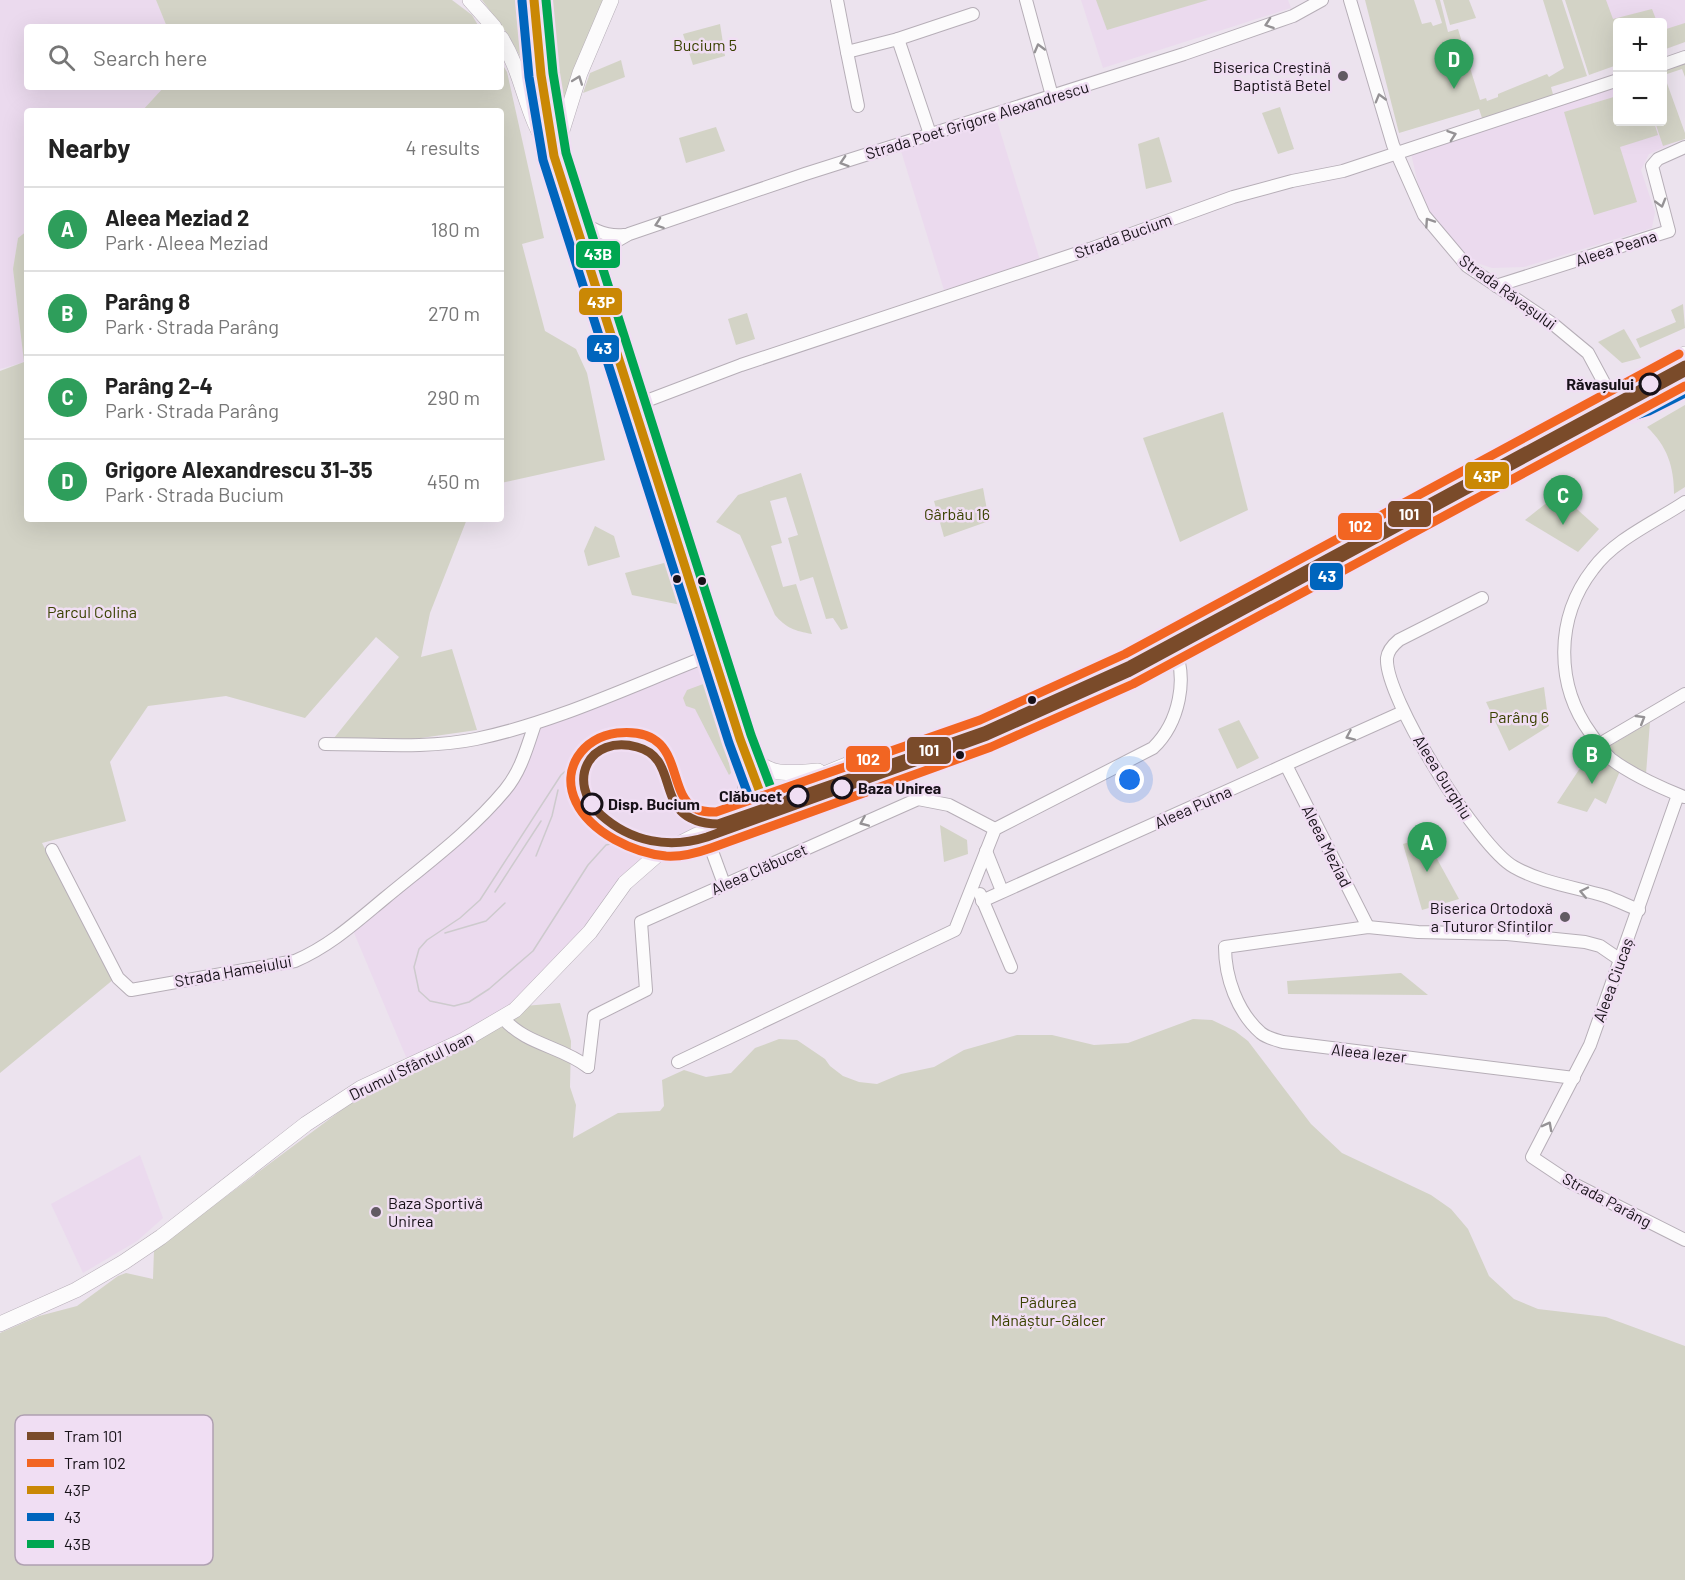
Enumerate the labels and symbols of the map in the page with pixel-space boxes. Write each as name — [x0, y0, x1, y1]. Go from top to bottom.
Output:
one-way arrow — [1264, 17, 1275, 30]
park label: Bucium 5 — [673, 35, 737, 54]
pin: D — [1434, 40, 1474, 89]
one-way arrow — [1034, 43, 1046, 54]
place label: Biserica Creștină Baptistă Betel — [1213, 57, 1331, 94]
marker: Biserica Creștină Baptistă Betel — [1336, 69, 1350, 83]
one-way arrow — [570, 75, 583, 86]
street label: Strada Poet Grigore Alexandrescu — [863, 76, 1091, 163]
one-way arrow — [1374, 93, 1387, 103]
one-way arrow — [1446, 129, 1457, 142]
one-way arrow — [839, 154, 850, 167]
one-way arrow — [1654, 197, 1666, 208]
street label: Strada Bucium — [1072, 209, 1174, 262]
one-way arrow — [654, 217, 665, 229]
one-way arrow — [1425, 217, 1436, 228]
street label: Aleea Peana — [1573, 225, 1659, 270]
line badge: 43B — [575, 240, 621, 269]
text: 43B — [584, 244, 612, 263]
street label: Strada Răvașului — [1456, 250, 1561, 333]
line badge: 43P — [578, 287, 623, 316]
text: 43P — [587, 292, 615, 311]
line badge: 43 — [586, 334, 620, 363]
text: 43 — [594, 338, 612, 357]
marker: Răvașului — [1639, 373, 1661, 395]
place label: Răvașului — [1566, 374, 1634, 393]
line badge: 43P — [1464, 461, 1510, 490]
text: 43P — [1473, 466, 1501, 485]
pin: C — [1544, 476, 1582, 525]
line badge: 101 — [1387, 500, 1432, 528]
park label: Gârbău 16 — [924, 504, 990, 523]
text: 101 — [1399, 504, 1419, 523]
line badge: 102 — [1337, 512, 1383, 541]
text: 102 — [1348, 516, 1372, 535]
line badge: 43 — [1309, 562, 1344, 591]
text: 43 — [1318, 566, 1336, 585]
unlabelled marker — [671, 573, 683, 585]
unlabelled marker — [696, 575, 708, 587]
park label: Parcul Colina — [47, 602, 137, 621]
unlabelled marker — [1026, 694, 1038, 706]
park label: Parâng 6 — [1489, 707, 1549, 726]
one-way arrow — [1635, 715, 1645, 726]
one-way arrow — [1345, 729, 1356, 741]
street label: Aleea Gurghiu — [1410, 731, 1477, 822]
pin: B — [1572, 734, 1612, 784]
line badge: 101 — [906, 736, 952, 765]
text: 101 — [919, 740, 939, 759]
line badge: 102 — [845, 745, 891, 773]
text: 102 — [856, 749, 880, 768]
unlabelled marker — [954, 749, 966, 761]
your location — [1115, 765, 1144, 794]
marker: Baza Unirea — [831, 777, 853, 799]
place label: Baza Unirea — [858, 778, 941, 797]
street label: Aleea Putna — [1151, 781, 1234, 832]
marker: Clăbucet — [787, 785, 809, 807]
place label: Clăbucet — [719, 786, 782, 805]
marker: Disp. Bucium — [581, 793, 603, 815]
place label: Disp. Bucium — [608, 794, 700, 813]
street label: Aleea Meziad — [1299, 801, 1356, 890]
one-way arrow — [860, 815, 871, 827]
pin: A — [1408, 822, 1446, 872]
street label: Aleea Clăbucet — [708, 839, 810, 898]
one-way arrow — [1579, 886, 1589, 899]
place label: Biserica Ortodoxă a Tuturor Sfinților — [1430, 898, 1553, 935]
marker: Biserica Ortodoxă a Tuturor Sfinților — [1558, 910, 1572, 924]
street label: Aleea Ciucaș — [1588, 935, 1637, 1025]
street label: Strada Hameiului — [173, 951, 293, 990]
street label: Drumul Sfântul Ioan — [346, 1027, 476, 1104]
street label: Aleea Iezer — [1330, 1039, 1408, 1066]
one-way arrow — [1541, 1121, 1552, 1132]
street label: Strada Parâng — [1560, 1168, 1655, 1231]
place label: Baza Sportivă Unirea — [388, 1193, 483, 1230]
marker: Baza Sportivă Unirea — [369, 1205, 383, 1219]
park label: Pădurea Mănăștur-Gălcer — [991, 1292, 1106, 1329]
legend — [15, 1415, 213, 1565]
text: Tram 101 — [64, 1426, 122, 1445]
text: Tram 102 — [64, 1453, 126, 1472]
text: 43P — [64, 1480, 91, 1499]
text: 43 — [64, 1507, 81, 1526]
text: 43B — [64, 1534, 91, 1553]

